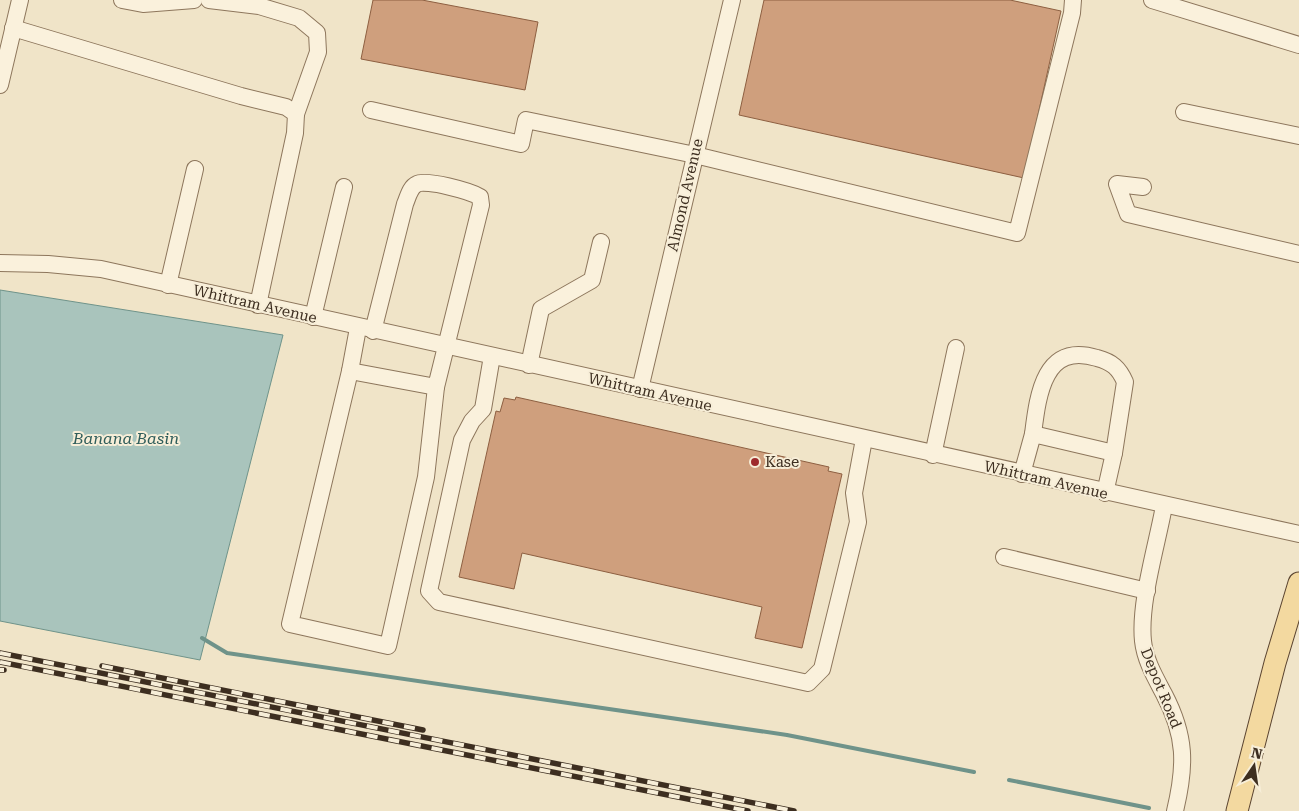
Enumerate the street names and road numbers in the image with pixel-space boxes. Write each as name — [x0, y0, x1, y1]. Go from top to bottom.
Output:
street label: Almond Avenue — [663, 137, 707, 253]
street label: Whittram Avenue — [191, 281, 319, 327]
street label: Whittram Avenue — [586, 369, 714, 415]
street label: Whittram Avenue — [982, 457, 1110, 503]
street label: Depot Road — [1137, 645, 1185, 731]

